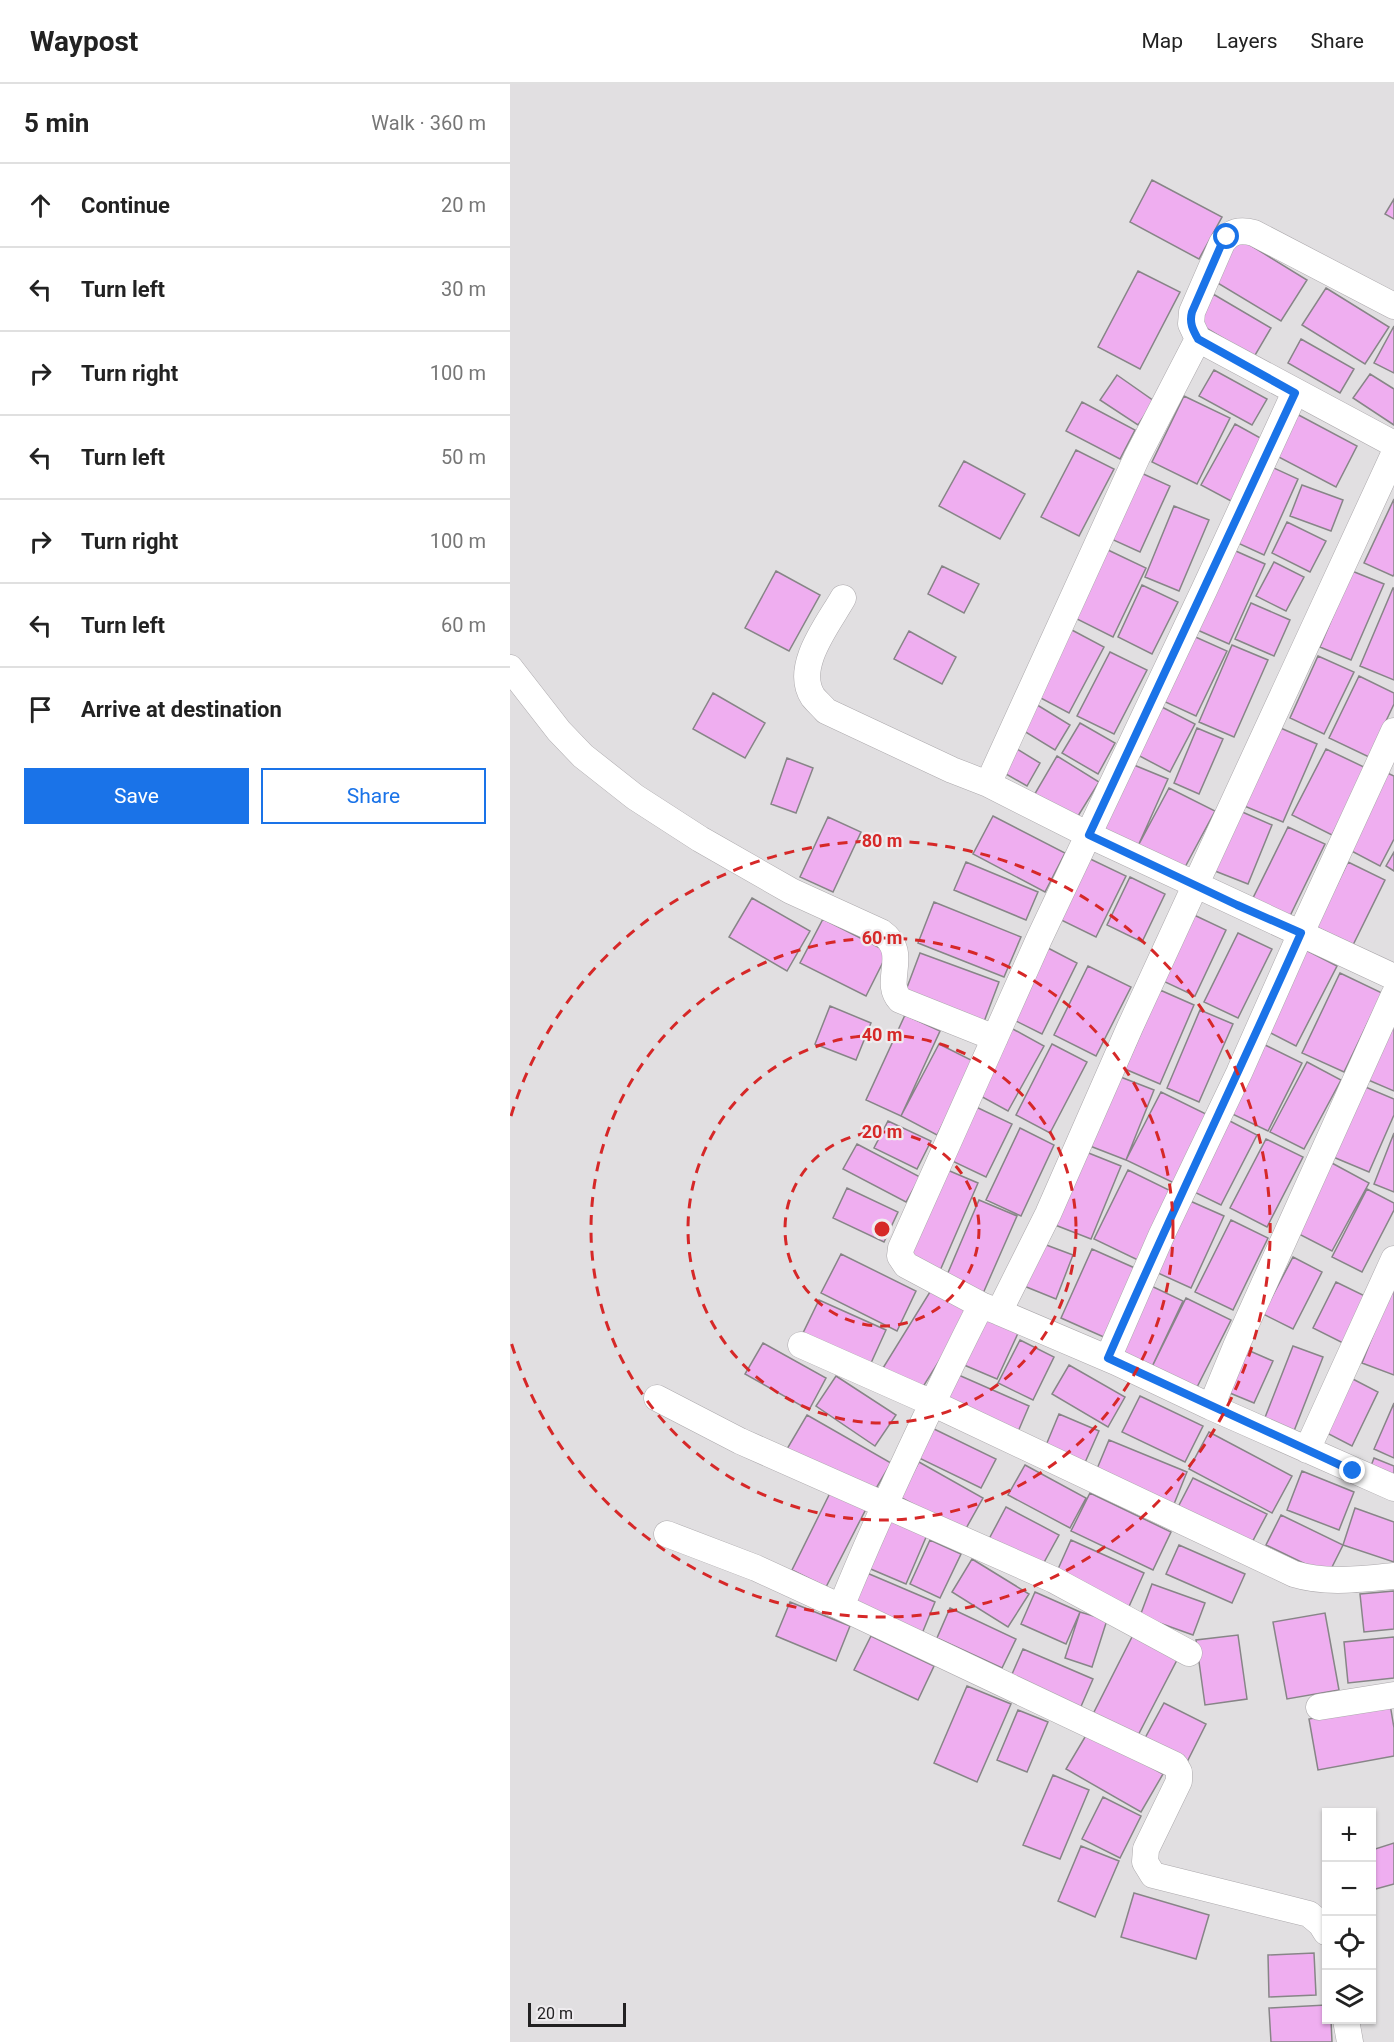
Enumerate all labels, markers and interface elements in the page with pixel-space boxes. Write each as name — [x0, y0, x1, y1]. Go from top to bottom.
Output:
text: Waypost — [30, 25, 138, 58]
text: Map — [1141, 29, 1183, 53]
text: Layers — [1216, 29, 1277, 53]
text: Share — [1310, 29, 1364, 53]
text: 5 min — [24, 108, 89, 138]
text: Walk · 360 m — [371, 111, 486, 135]
icon: ahead — [24, 189, 57, 222]
text: Continue — [81, 193, 170, 218]
text: 20 m — [441, 193, 486, 217]
route start — [1213, 223, 1239, 249]
icon: left — [24, 273, 57, 306]
text: Turn left — [81, 277, 165, 302]
text: 30 m — [441, 277, 486, 301]
icon: right — [24, 357, 57, 390]
text: Turn right — [81, 361, 178, 386]
text: 100 m — [430, 361, 486, 385]
icon: left — [24, 441, 57, 474]
text: Turn left — [81, 445, 165, 470]
text: 50 m — [441, 445, 486, 469]
icon: right — [24, 525, 57, 558]
text: Turn right — [81, 529, 178, 554]
text: 100 m — [430, 529, 486, 553]
icon: left — [24, 609, 57, 642]
text: Turn left — [81, 613, 165, 638]
text: 60 m — [441, 613, 486, 637]
icon: arrive — [24, 693, 57, 726]
text: Arrive at destination — [81, 697, 282, 722]
button: Save — [24, 768, 249, 824]
button: Share — [261, 768, 486, 824]
text: 80 m — [862, 830, 902, 851]
text: 60 m — [862, 927, 902, 948]
text: 40 m — [862, 1024, 902, 1045]
text: 20 m — [862, 1121, 902, 1142]
centre of rings — [872, 1219, 892, 1239]
route end — [1339, 1457, 1365, 1483]
map controls — [1322, 1808, 1376, 2024]
button: + — [1322, 1808, 1376, 1862]
button: − — [1322, 1862, 1376, 1916]
button: locate — [1322, 1916, 1376, 1970]
button: layers — [1322, 1970, 1376, 2024]
scale bar — [528, 2000, 626, 2028]
text: 20 m — [537, 2004, 573, 2023]

